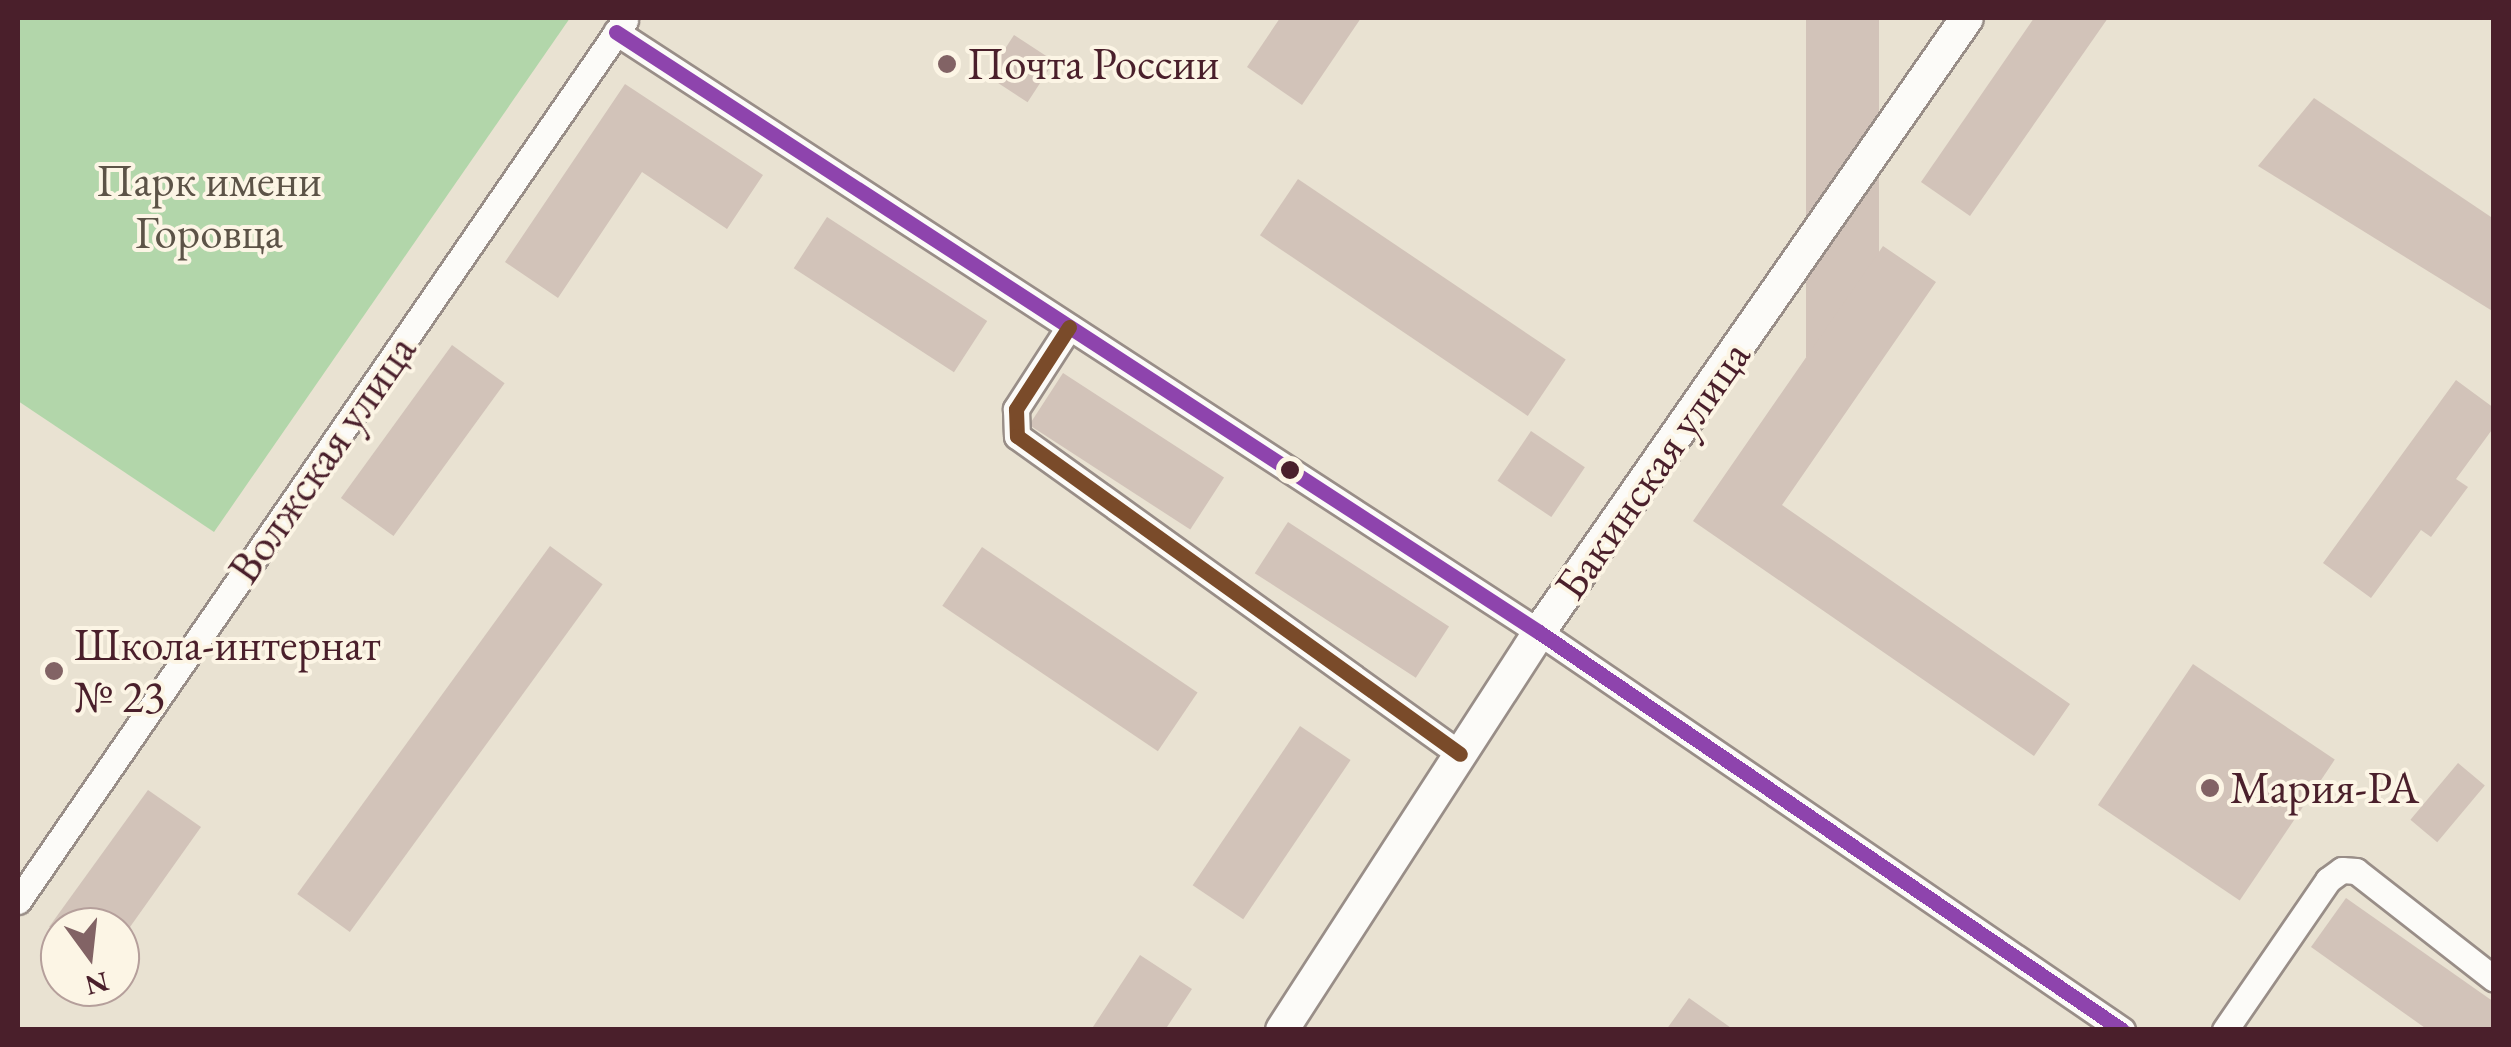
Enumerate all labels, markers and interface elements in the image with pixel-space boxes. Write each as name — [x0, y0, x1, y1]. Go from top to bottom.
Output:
place label: Почта России — [967, 37, 1220, 91]
marker: Почта России — [936, 53, 958, 75]
park label: Парк имени Горовца — [96, 154, 322, 260]
street label: Волжская улица — [217, 325, 427, 593]
street label: Бакинская улица — [1543, 330, 1761, 610]
unlabelled marker — [1280, 460, 1300, 480]
place label: Школа-интернат № 23 — [74, 618, 381, 724]
marker: Школа-интернат № 23 — [43, 660, 65, 682]
place label: Мария-РА — [2230, 761, 2419, 815]
marker: Мария-РА — [2199, 777, 2221, 799]
north arrow — [40, 907, 140, 1007]
text: N — [82, 964, 113, 1004]

